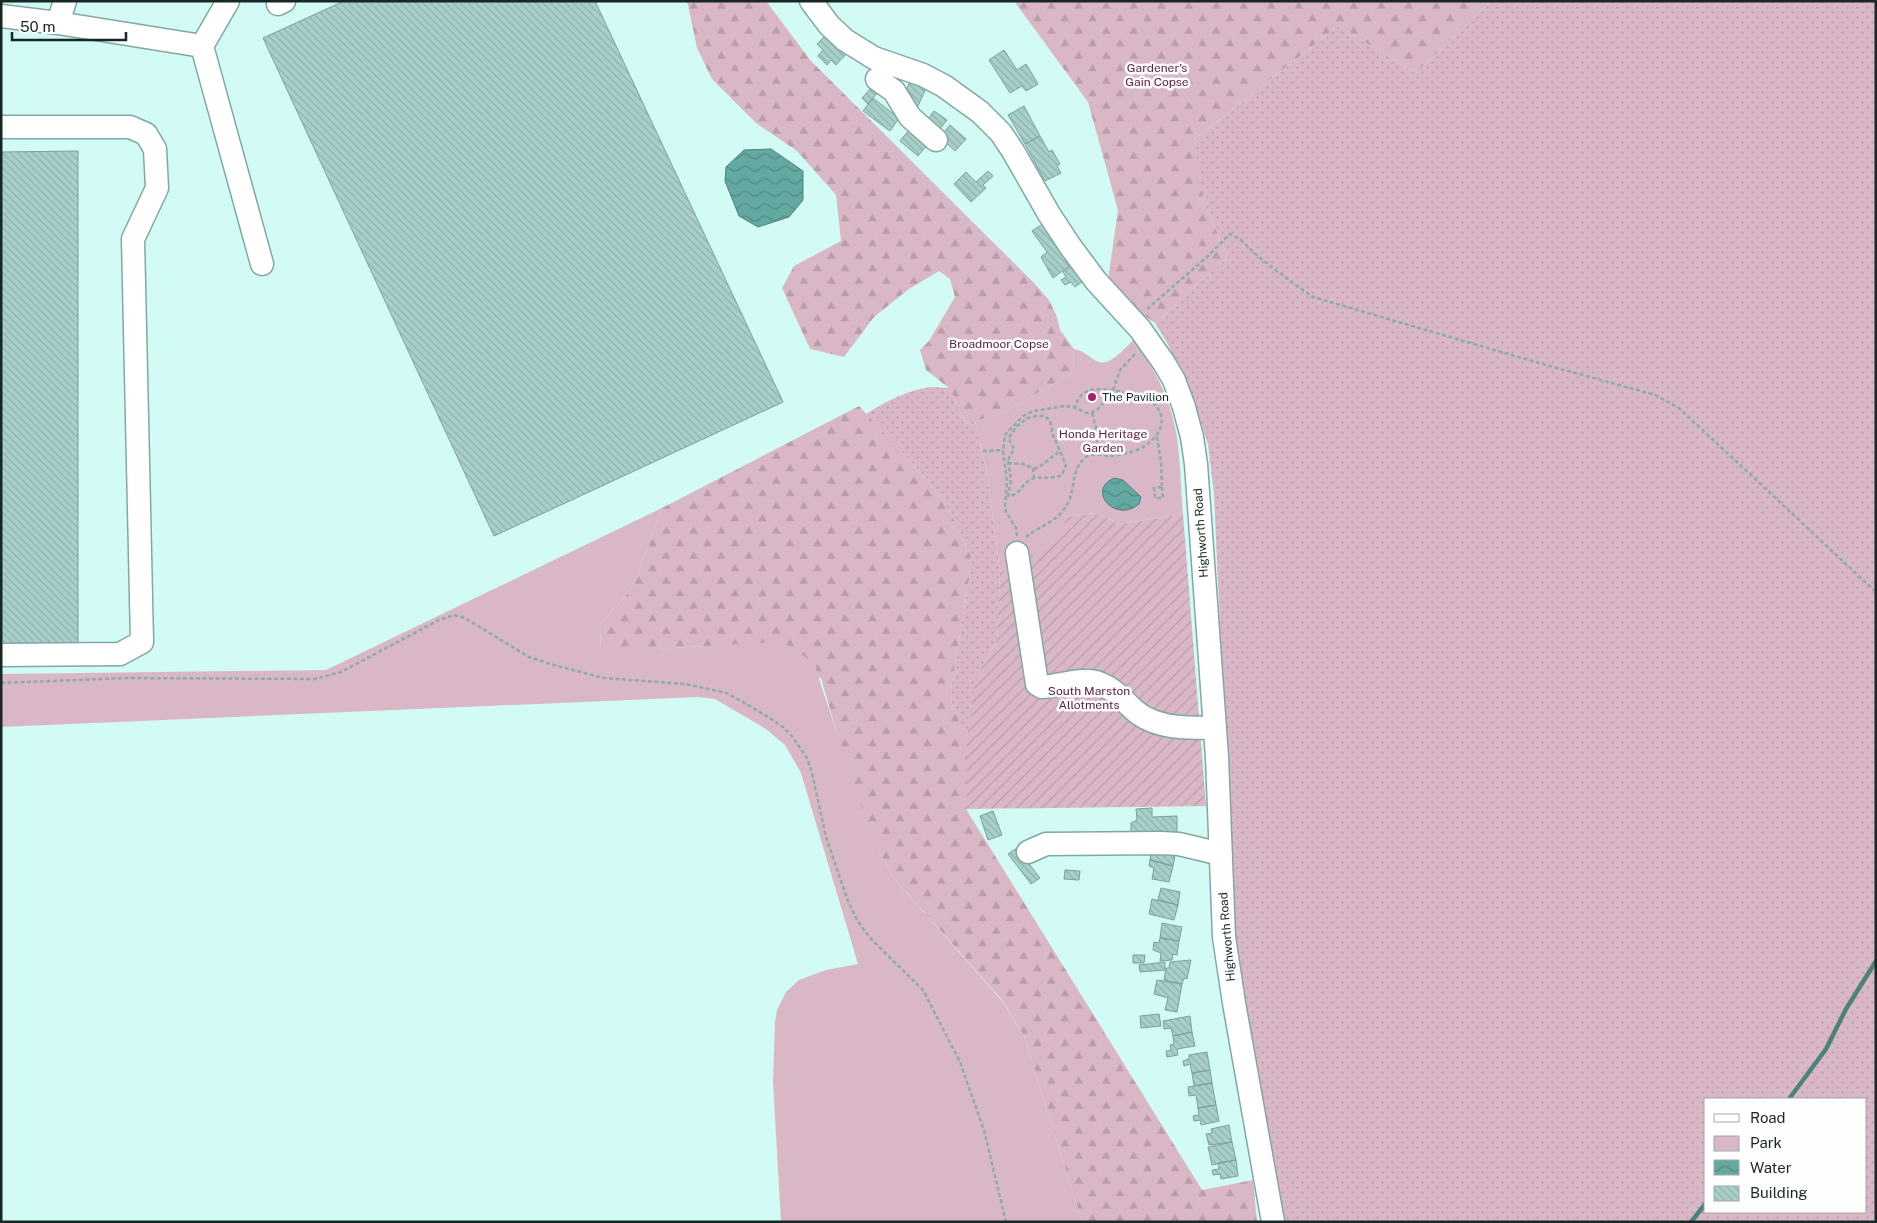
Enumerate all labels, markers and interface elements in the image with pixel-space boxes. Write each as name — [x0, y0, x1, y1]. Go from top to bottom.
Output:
scale bar — [12, 10, 126, 42]
text: 50 m — [20, 18, 55, 35]
park label: Gardener's Gain Copse — [1125, 61, 1189, 89]
park label: Broadmoor Copse — [949, 337, 1049, 351]
place label: The Pavilion — [1102, 390, 1169, 404]
marker: The Pavilion — [1086, 391, 1098, 403]
park label: Honda Heritage Garden — [1059, 427, 1147, 455]
street label: Highworth Road — [1191, 488, 1211, 578]
park label: South Marston Allotments — [1048, 684, 1130, 712]
street label: Highworth Road — [1216, 892, 1238, 982]
legend — [1704, 1098, 1867, 1213]
text: Road — [1750, 1109, 1786, 1126]
text: Park — [1750, 1134, 1782, 1151]
text: Water — [1750, 1159, 1792, 1176]
text: Building — [1750, 1184, 1808, 1201]

